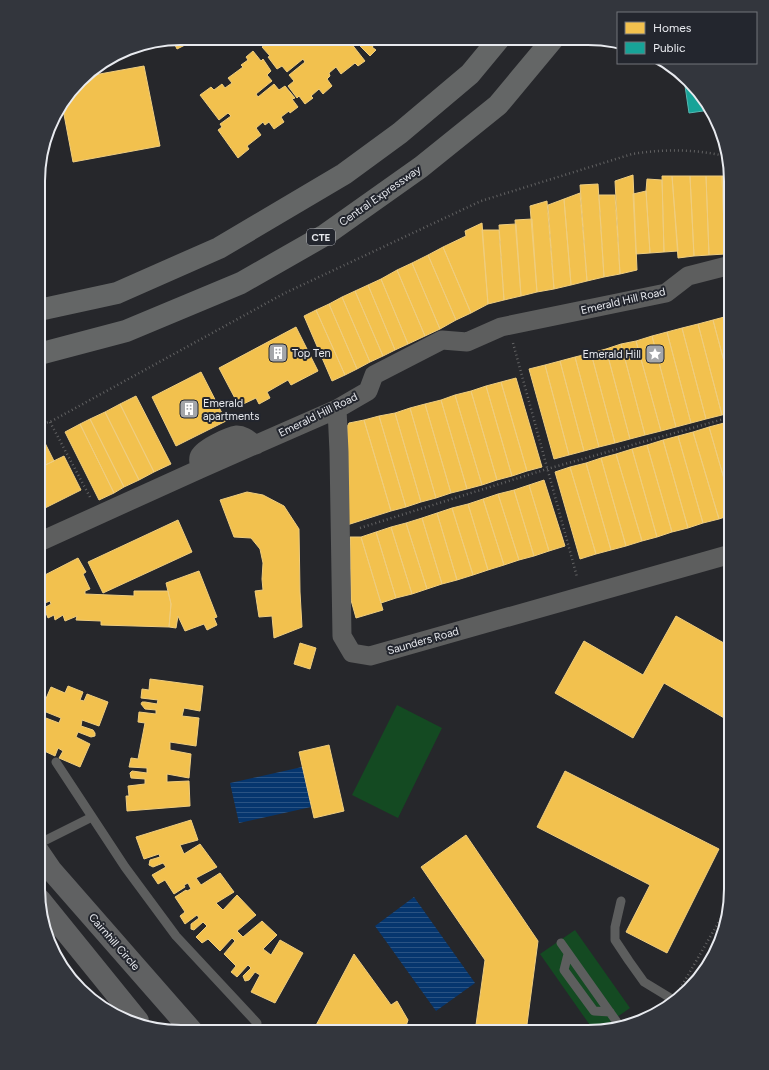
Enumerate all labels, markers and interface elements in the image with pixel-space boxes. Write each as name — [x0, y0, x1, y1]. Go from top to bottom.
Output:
legend — [617, 12, 757, 64]
text: Homes — [653, 21, 692, 35]
text: Public — [653, 41, 686, 55]
street label: Central Expressway — [337, 163, 424, 229]
road number: CTE — [307, 229, 335, 245]
street label: Emerald Hill Road — [579, 285, 667, 317]
building icon: Top Ten — [267, 342, 289, 364]
place icon: Emerald Hill — [644, 343, 666, 365]
place label: Top Ten — [292, 347, 331, 360]
place label: Emerald Hill — [583, 348, 641, 361]
street label: Emerald Hill Road — [276, 390, 360, 440]
place label: Emerald apartments — [203, 397, 259, 423]
building icon: Emerald apartments — [178, 398, 200, 420]
street label: Saunders Road — [386, 625, 460, 657]
street label: Cairnhill Circle — [86, 911, 142, 973]

